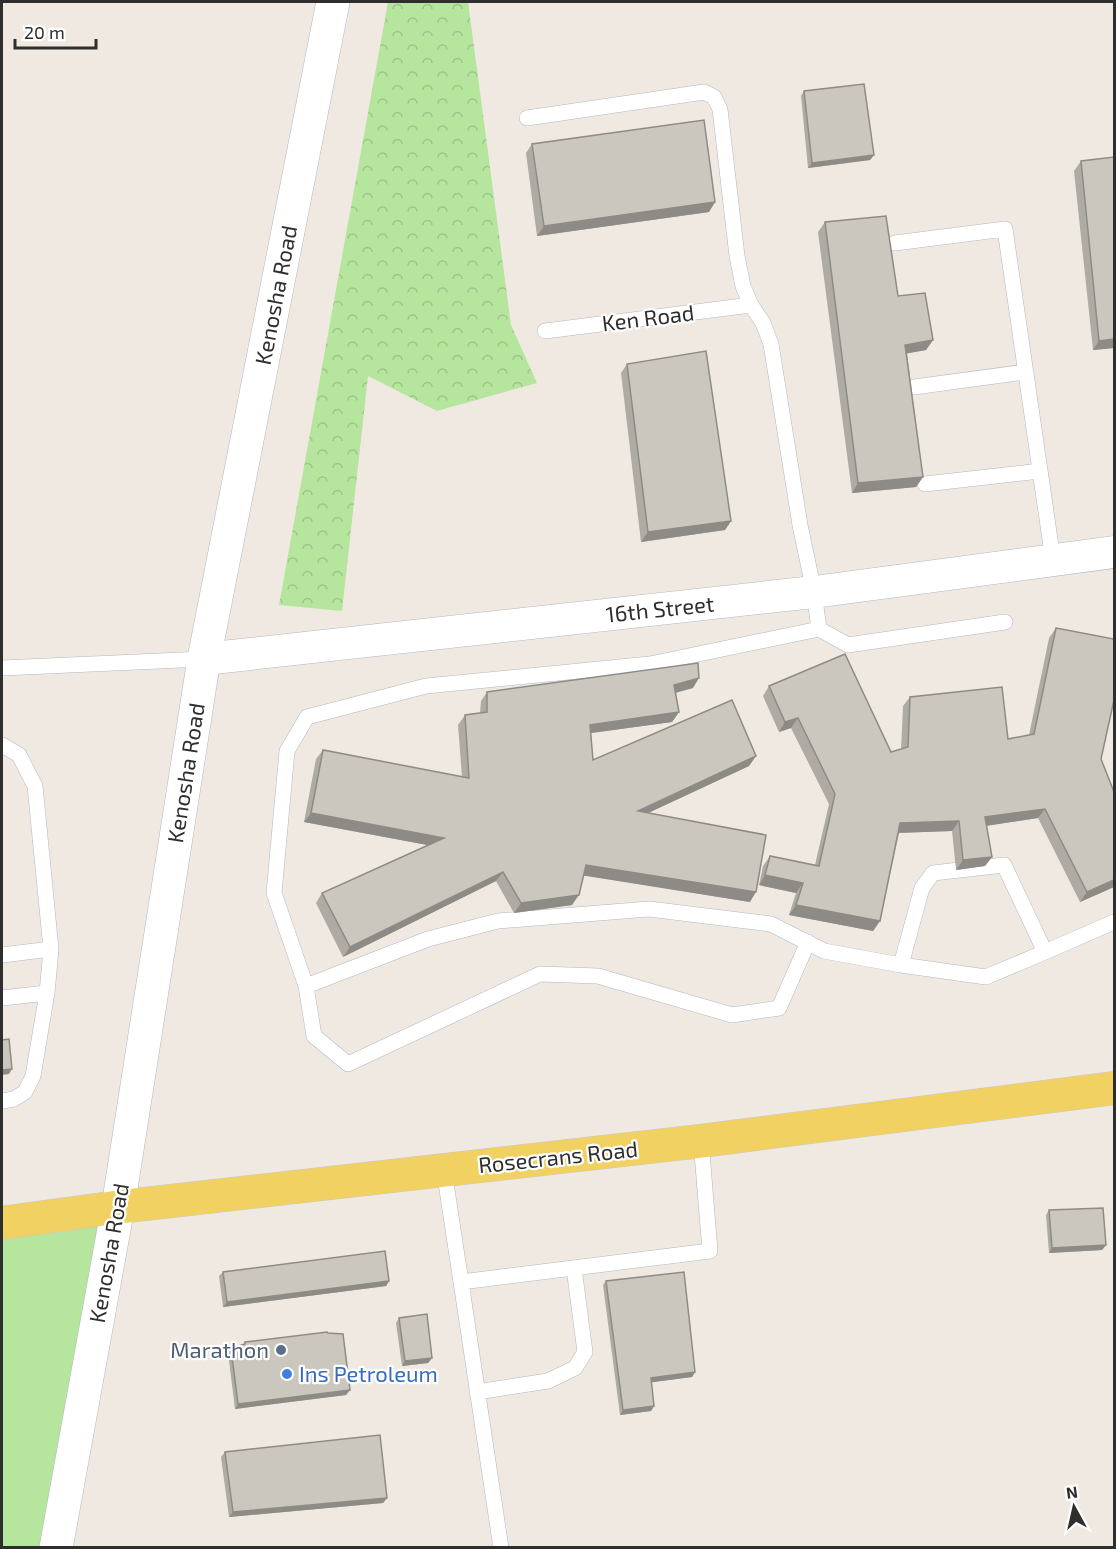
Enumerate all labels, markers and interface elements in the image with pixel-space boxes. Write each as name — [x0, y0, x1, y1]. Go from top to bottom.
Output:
scale bar — [15, 12, 96, 50]
text: 20 m — [24, 21, 65, 43]
street label: Kenosha Road — [249, 223, 301, 367]
street label: Ken Road — [600, 298, 696, 336]
street label: 16th Street — [605, 589, 715, 627]
street label: Kenosha Road — [161, 701, 209, 845]
street label: Rosecrans Road — [477, 1135, 639, 1177]
street label: Kenosha Road — [83, 1181, 133, 1325]
place label: Marathon — [170, 1336, 269, 1362]
marker: Marathon — [274, 1343, 288, 1357]
place label: Ins Petroleum — [299, 1360, 438, 1386]
marker: Ins Petroleum — [280, 1367, 294, 1381]
north arrow — [1044, 1477, 1104, 1537]
text: N — [1065, 1481, 1079, 1502]

